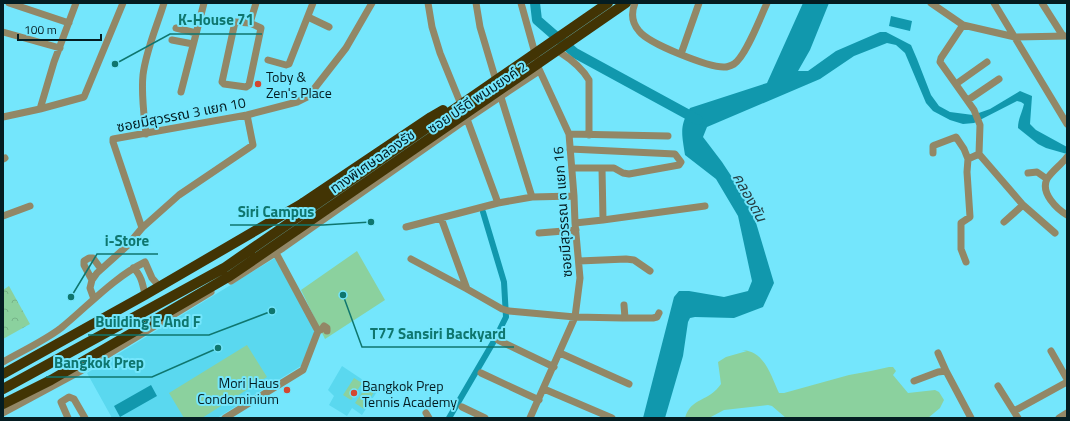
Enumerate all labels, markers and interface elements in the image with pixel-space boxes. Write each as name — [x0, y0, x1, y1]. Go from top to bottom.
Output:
callout: K-House 71 — [170, 7, 262, 34]
text: K-House 71 — [178, 8, 254, 31]
scale bar — [18, 16, 101, 42]
text: 100 m — [24, 20, 57, 39]
street label: ซอย ปรีดี พนมยงค์ 2 — [423, 56, 531, 138]
place label: Toby & Zen's Place — [266, 66, 332, 103]
marker: Toby & Zen's Place — [253, 79, 263, 89]
street label: ซอยมีสุวรรณ 3 แยก 10 — [115, 91, 247, 137]
street label: ทางพิเศษฉลองรัช — [325, 124, 419, 198]
street label: ซอยมีสุวรรณ ๓ แยก 16 — [547, 146, 577, 278]
water label: คลองตัน — [727, 168, 773, 227]
callout: Siri Campus — [230, 198, 323, 225]
text: Siri Campus — [238, 200, 314, 223]
callout: i-Store — [97, 227, 158, 254]
text: i-Store — [105, 229, 150, 252]
callout: Building E And F — [88, 308, 209, 335]
text: Building E And F — [95, 310, 201, 333]
callout: T77 Sansiri Backyard — [362, 320, 514, 347]
text: T77 Sansiri Backyard — [370, 322, 506, 345]
callout: Bangkok Prep — [46, 350, 152, 377]
text: Bangkok Prep — [54, 351, 144, 374]
place label: Mori Haus Condominium — [197, 372, 279, 409]
place label: Bangkok Prep Tennis Academy — [362, 375, 457, 412]
marker: Mori Haus Condominium — [282, 385, 292, 395]
marker: Bangkok Prep Tennis Academy — [349, 388, 359, 398]

